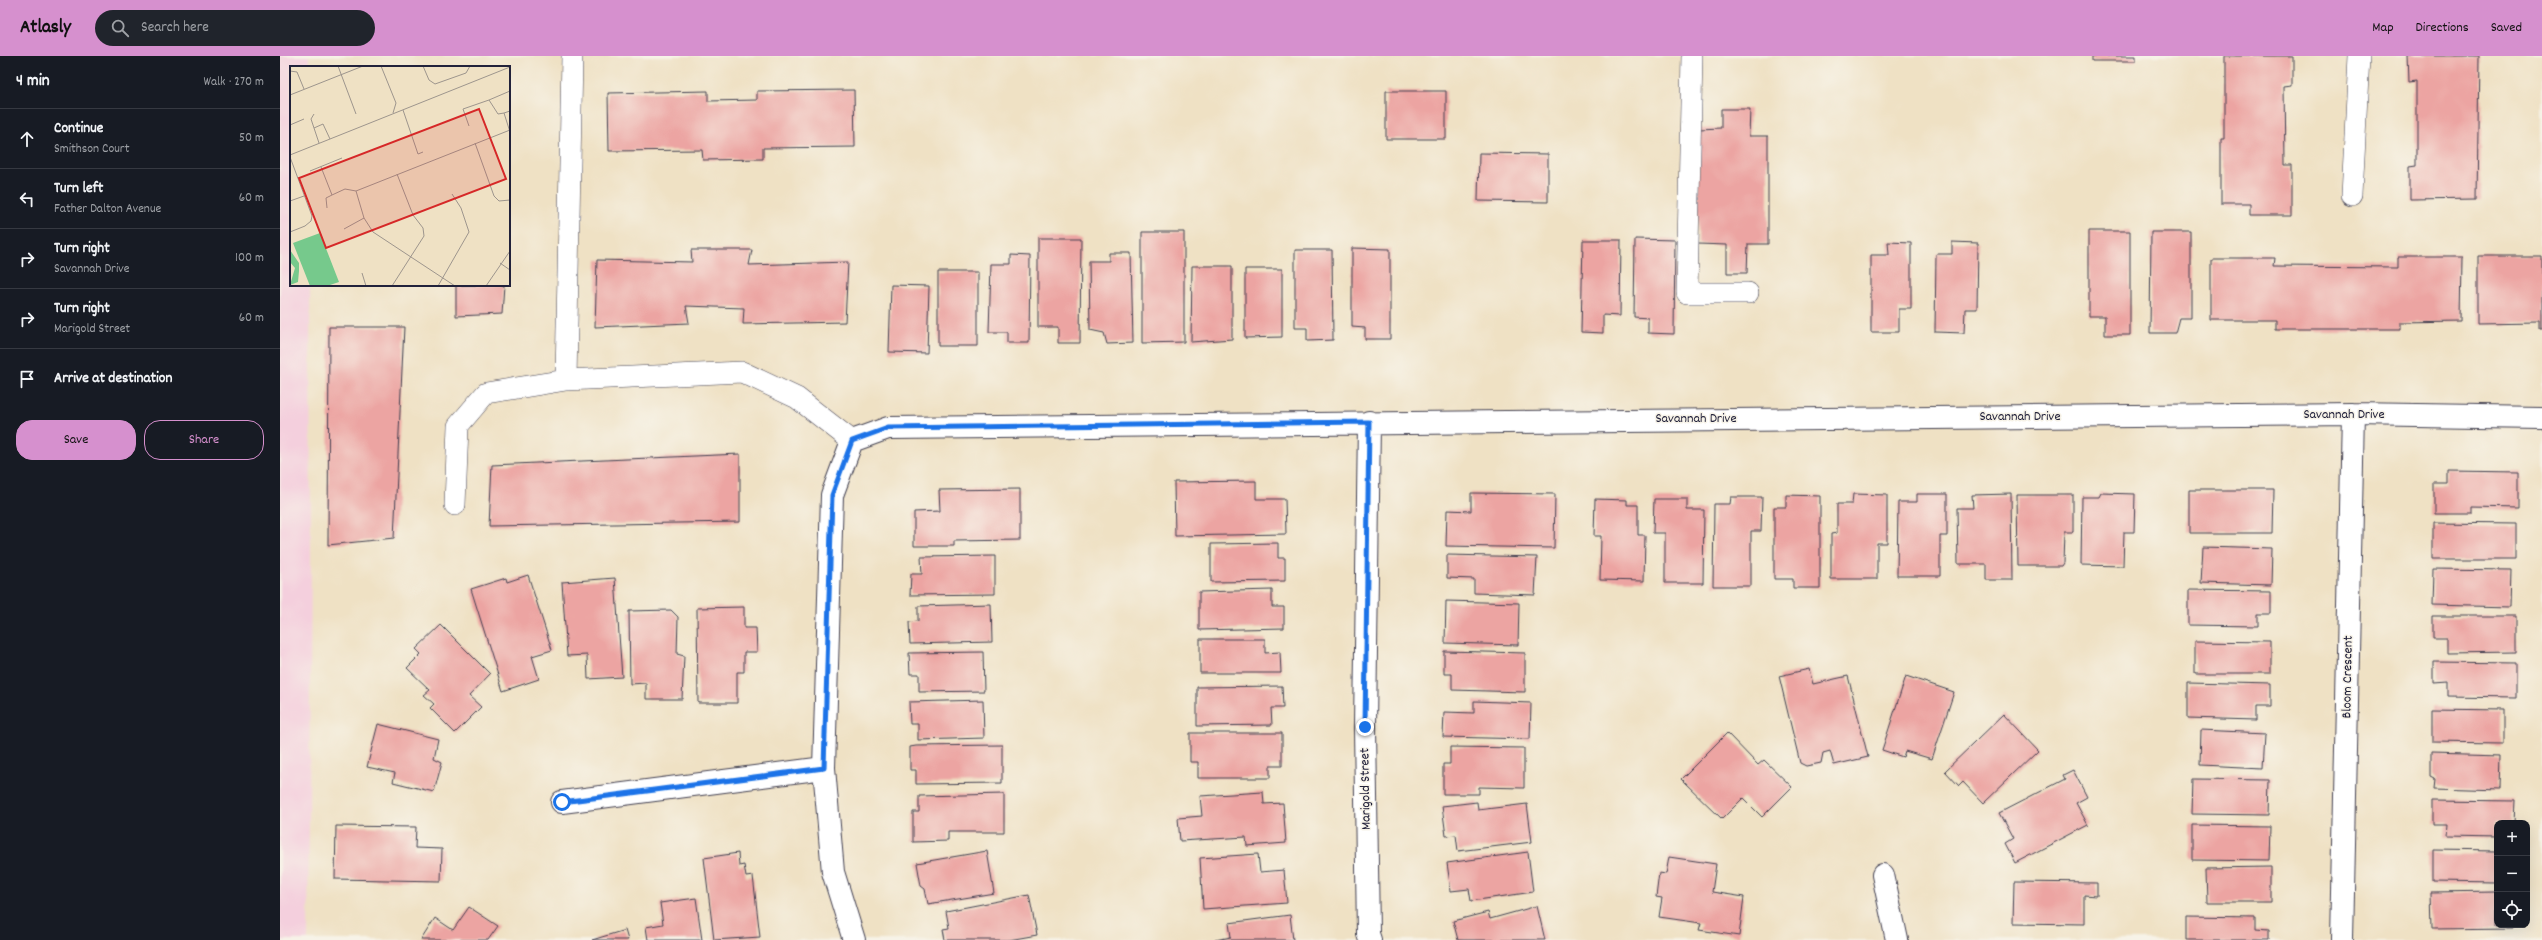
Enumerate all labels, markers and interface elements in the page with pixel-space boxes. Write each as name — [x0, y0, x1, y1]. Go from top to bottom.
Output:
search box — [95, 10, 375, 46]
text: Atlasly — [20, 15, 71, 42]
icon: search — [109, 17, 131, 39]
text: Search here — [141, 17, 209, 39]
text: Map — [2372, 18, 2394, 38]
text: Directions — [2416, 18, 2469, 38]
text: Saved — [2491, 18, 2522, 38]
inset map — [290, 66, 510, 286]
text: 4 min — [16, 70, 50, 94]
text: Walk · 270 m — [203, 73, 264, 92]
text: Continue — [54, 118, 103, 140]
icon: ahead — [16, 128, 38, 150]
text: 50 m — [239, 129, 264, 148]
text: Smithson Court — [54, 140, 129, 159]
text: Turn left — [54, 178, 103, 200]
icon: left — [16, 188, 38, 210]
text: 60 m — [239, 189, 264, 208]
text: Father Dalton Avenue — [54, 200, 161, 219]
text: Turn right — [54, 238, 110, 260]
icon: right — [16, 248, 38, 270]
text: 100 m — [235, 249, 264, 268]
text: Savannah Drive — [54, 260, 129, 279]
text: Turn right — [54, 298, 110, 320]
icon: right — [16, 308, 38, 330]
text: 60 m — [239, 309, 264, 328]
text: Marigold Street — [54, 320, 130, 339]
icon: arrive — [16, 368, 38, 390]
text: Arrive at destination — [54, 368, 172, 390]
street label: Savannah Drive — [2303, 405, 2385, 425]
street label: Savannah Drive — [1979, 407, 2061, 427]
street label: Savannah Drive — [1655, 409, 1737, 429]
button: Save — [16, 420, 136, 460]
button: Share — [144, 420, 264, 460]
street label: Bloom Crescent — [2337, 635, 2359, 719]
route end — [1356, 718, 1374, 736]
street label: Marigold Street — [1355, 748, 1377, 830]
route start — [553, 793, 571, 811]
map controls — [2494, 820, 2530, 928]
button: + — [2494, 820, 2530, 856]
button: − — [2494, 856, 2530, 892]
button: locate — [2494, 892, 2530, 928]

